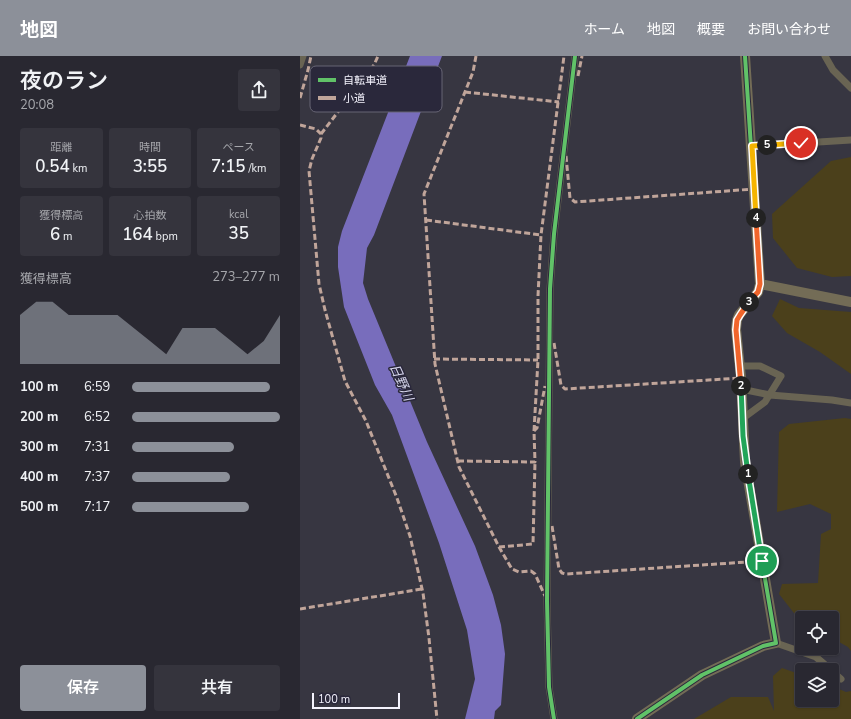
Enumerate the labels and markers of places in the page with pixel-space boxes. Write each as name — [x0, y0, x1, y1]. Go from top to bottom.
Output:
pin — [784, 126, 818, 160]
pin: 5 — [757, 135, 777, 155]
pin: 4 — [746, 208, 766, 228]
pin: 3 — [739, 292, 759, 312]
pin: 2 — [731, 376, 751, 396]
pin: 1 — [738, 464, 758, 484]
pin — [745, 544, 779, 578]

